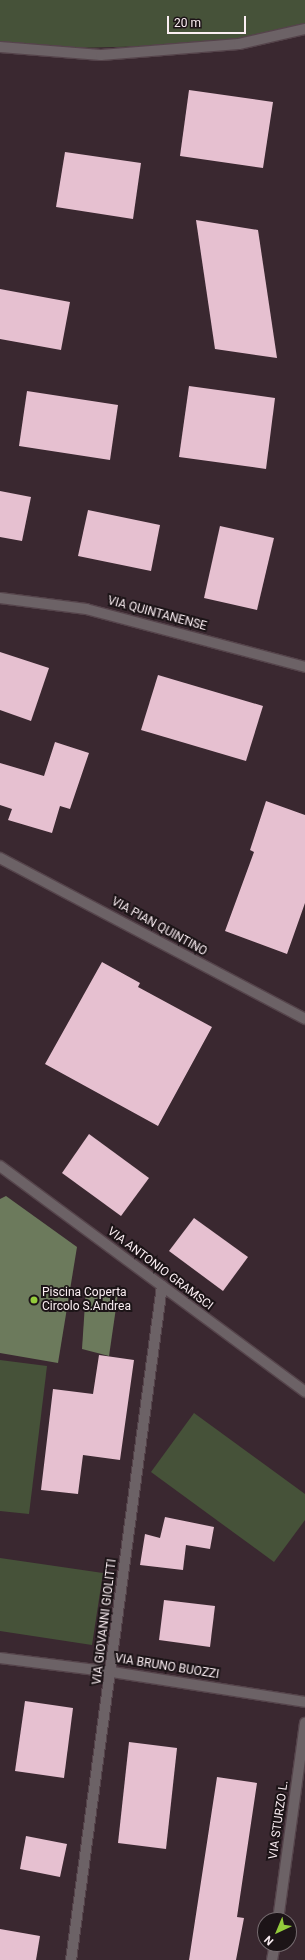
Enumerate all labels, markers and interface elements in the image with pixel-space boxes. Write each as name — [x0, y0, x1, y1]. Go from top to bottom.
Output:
scale bar — [169, 8, 248, 34]
text: 20 m — [174, 16, 201, 30]
street label: VIA QUINTANENSE — [106, 594, 208, 634]
street label: VIA PIAN QUINTINO — [109, 895, 209, 959]
street label: VIA ANTONIO GRAMSCI — [104, 1225, 216, 1313]
place label: Piscina Coperta Circolo S.Andrea — [42, 1286, 131, 1314]
marker: Piscina Coperta Circolo S.Andrea — [29, 1295, 39, 1305]
street label: VIA GIOVANNI GIOLITTI — [90, 1558, 120, 1686]
street label: VIA BRUNO BUOZZI — [114, 1652, 220, 1682]
street label: VIA STURZO L. — [266, 1780, 292, 1860]
north arrow — [257, 1912, 297, 1952]
text: N — [262, 1933, 276, 1948]

